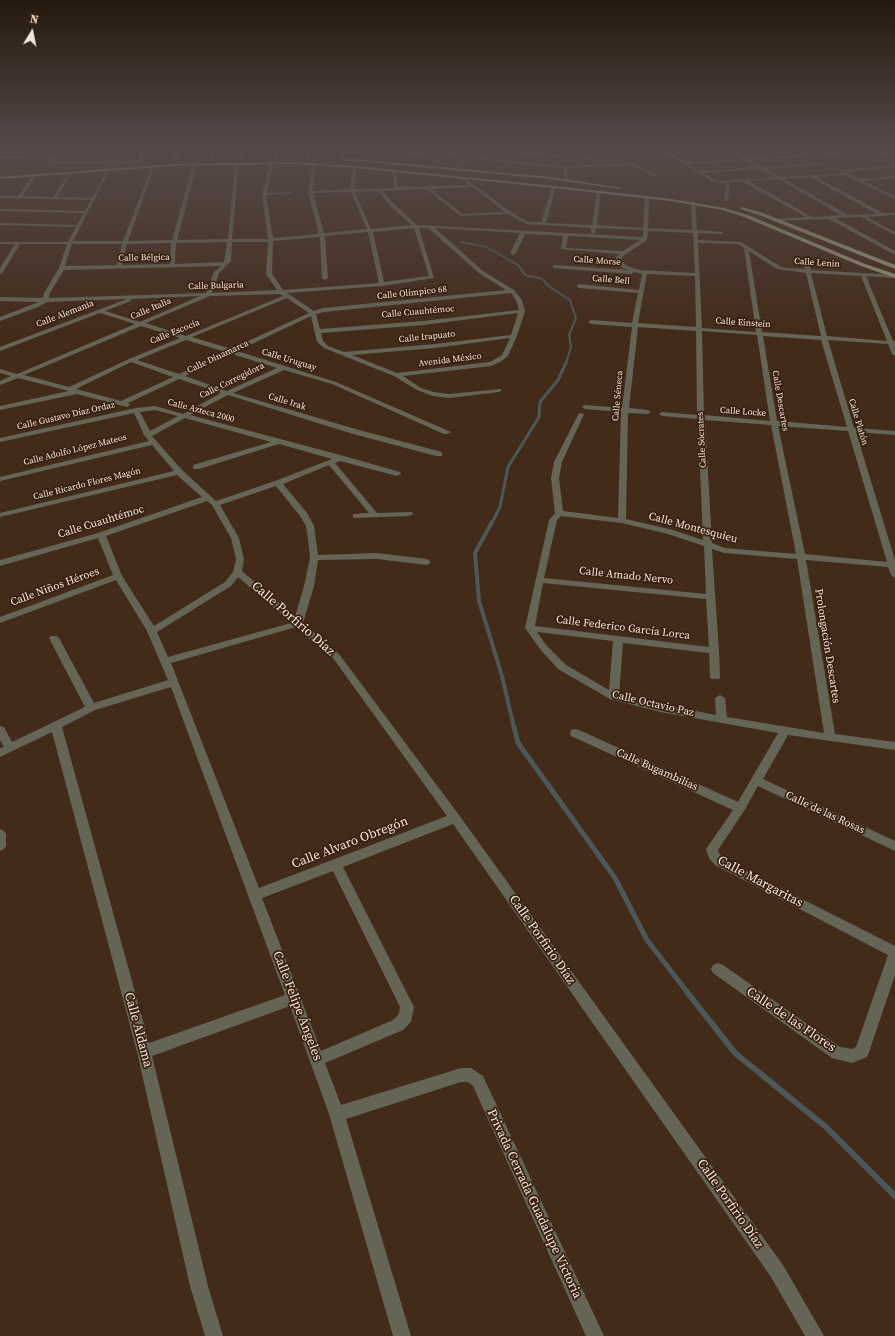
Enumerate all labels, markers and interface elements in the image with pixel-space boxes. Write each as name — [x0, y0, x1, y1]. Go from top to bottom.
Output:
north arrow — [12, 12, 52, 52]
text: N — [29, 12, 39, 28]
street label: Calle Bélgica — [118, 252, 170, 264]
street label: Calle Morse — [573, 254, 621, 268]
street label: Calle Lenin — [794, 256, 840, 270]
street label: Calle Bell — [592, 273, 630, 287]
street label: Calle Bulgaria — [188, 280, 244, 292]
street label: Calle Olímpico 68 — [376, 284, 448, 302]
street label: Calle Italia — [129, 296, 173, 322]
street label: Calle Alemania — [35, 298, 95, 330]
street label: Calle Cuauhtémoc — [381, 303, 455, 321]
street label: Calle Einstein — [715, 316, 771, 330]
street label: Calle Escocia — [149, 317, 201, 347]
street label: Calle Irapuato — [398, 329, 456, 345]
street label: Calle Dinamarca — [185, 338, 251, 376]
street label: Calle Uruguay — [260, 347, 318, 373]
street label: Avenida México — [418, 351, 482, 369]
street label: Calle Corregidora — [198, 361, 266, 401]
street label: Calle Séneca — [610, 370, 626, 422]
street label: Calle Descartes — [769, 370, 791, 432]
street label: Calle Irak — [267, 391, 307, 413]
street label: Calle Azteca 2000 — [166, 397, 236, 425]
street label: Calle Platón — [846, 397, 870, 447]
street label: Calle Gustavo Díaz Ordaz — [16, 399, 116, 433]
street label: Calle Locke — [720, 405, 766, 419]
street label: Calle Sócrates — [695, 412, 709, 468]
street label: Calle Adolfo López Mateos — [22, 432, 128, 468]
street label: Calle Ricardo Flores Magón — [32, 465, 142, 503]
street label: Calle Cuauhtémoc — [56, 503, 146, 541]
street label: Calle Montesquieu — [647, 510, 739, 546]
street label: Calle Amado Nervo — [578, 564, 674, 588]
street label: Calle Niños Héroes — [9, 565, 101, 609]
street label: Calle Porfirio Díaz — [248, 579, 338, 659]
street label: Prolongación Descartes — [811, 588, 843, 704]
street label: Calle Federico García Lorca — [555, 613, 691, 643]
street label: Calle Octavio Paz — [611, 688, 695, 720]
street label: Calle Bugambilias — [614, 746, 700, 794]
street label: Calle de las Rosas — [783, 789, 867, 837]
street label: Calle Alvaro Obregón — [290, 814, 410, 872]
street label: Calle Margaritas — [715, 853, 805, 911]
street label: Calle Porfirio Díaz — [505, 892, 579, 988]
street label: Calle Felipe Ángeles — [269, 949, 325, 1063]
street label: Calle de las Flores — [743, 984, 839, 1056]
street label: Calle Aldama — [121, 991, 155, 1069]
street label: Privada Cerrada Guadalupe Victoria — [483, 1107, 585, 1301]
street label: Calle Porfirio Díaz — [693, 1156, 767, 1252]

